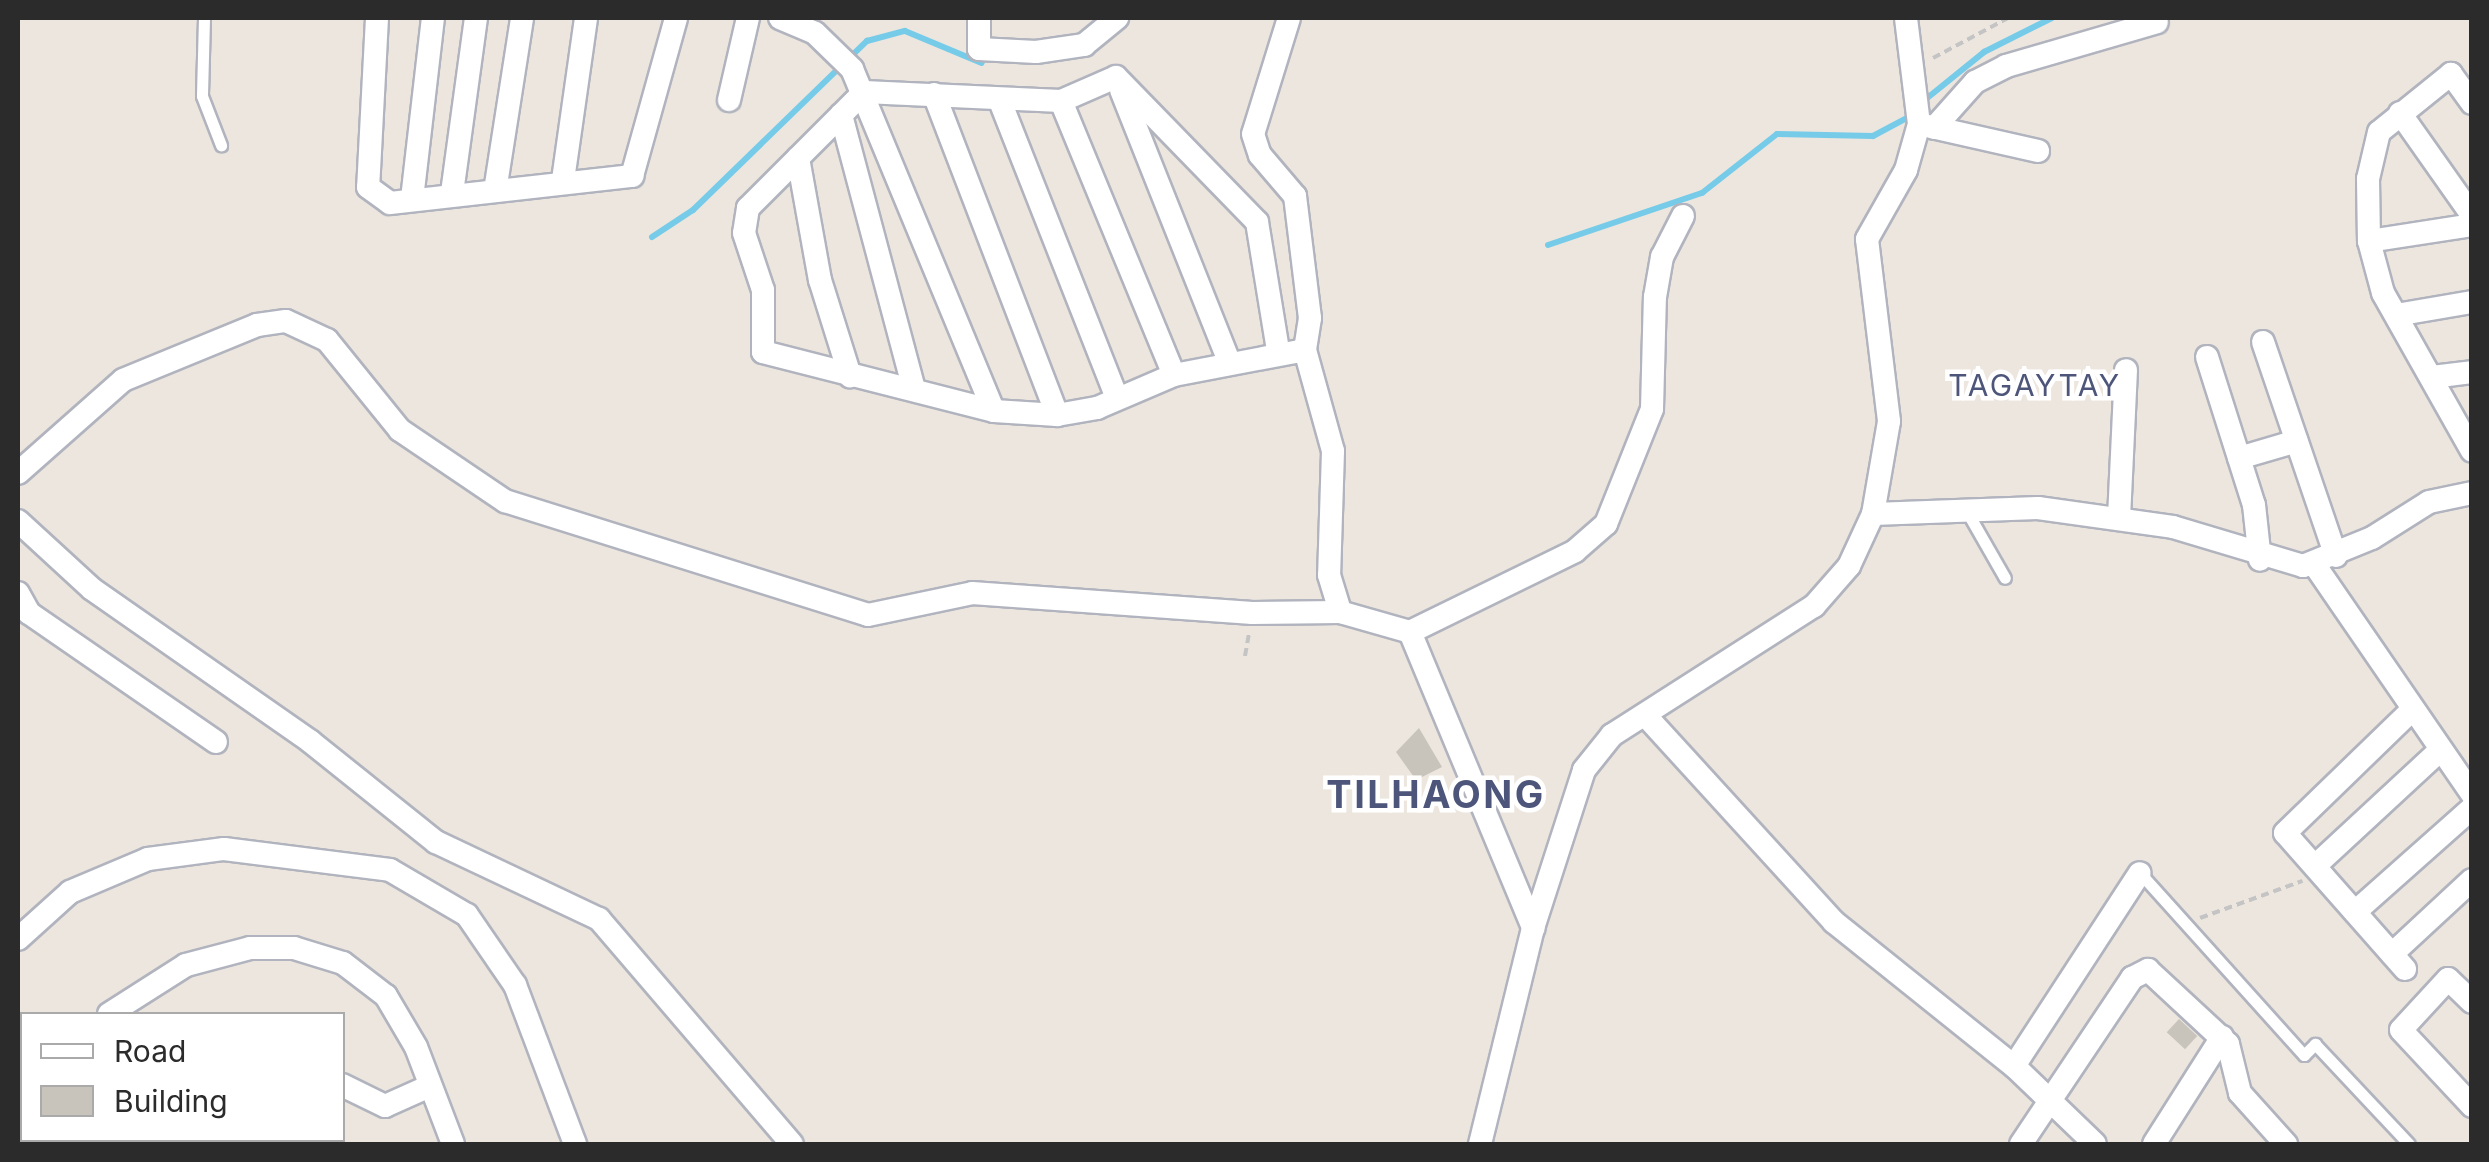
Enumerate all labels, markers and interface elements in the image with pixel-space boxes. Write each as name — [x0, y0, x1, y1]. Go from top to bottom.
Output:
district label: TAGAYTAY — [1948, 367, 2122, 403]
district label: TILHAONG — [1326, 772, 1546, 818]
legend — [20, 1012, 345, 1142]
text: Road — [114, 1033, 186, 1069]
text: Building — [114, 1083, 228, 1119]

